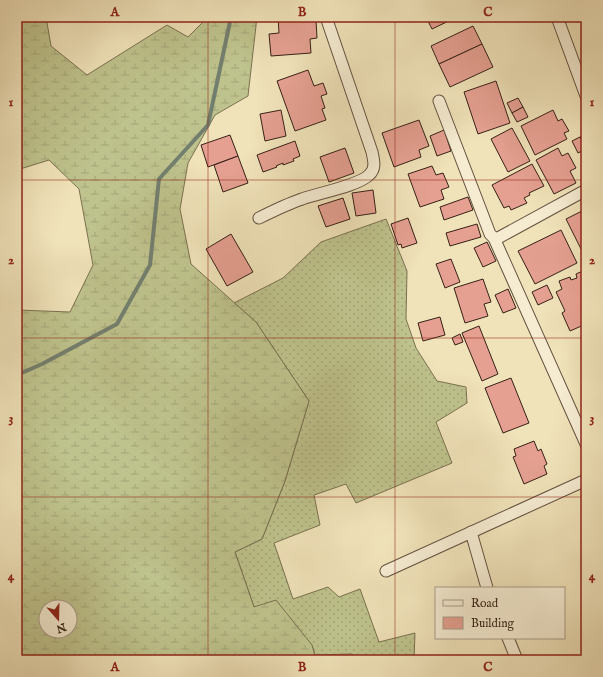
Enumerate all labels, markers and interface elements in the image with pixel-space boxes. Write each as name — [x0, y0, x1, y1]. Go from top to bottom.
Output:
text: A — [110, 4, 121, 21]
text: B — [298, 4, 307, 21]
text: C — [483, 4, 493, 21]
text: 1 — [9, 94, 14, 111]
text: 1 — [590, 94, 595, 111]
text: 2 — [8, 252, 14, 269]
text: 2 — [589, 252, 595, 269]
text: 3 — [9, 410, 14, 427]
text: 3 — [590, 410, 595, 427]
text: 4 — [8, 568, 15, 585]
text: 4 — [589, 568, 596, 585]
legend — [435, 587, 565, 639]
text: Road — [471, 596, 499, 611]
north arrow — [38, 599, 78, 639]
text: Building — [471, 616, 515, 631]
text: N — [54, 619, 69, 636]
text: A — [110, 659, 121, 676]
text: B — [298, 659, 307, 676]
text: C — [483, 659, 493, 676]

